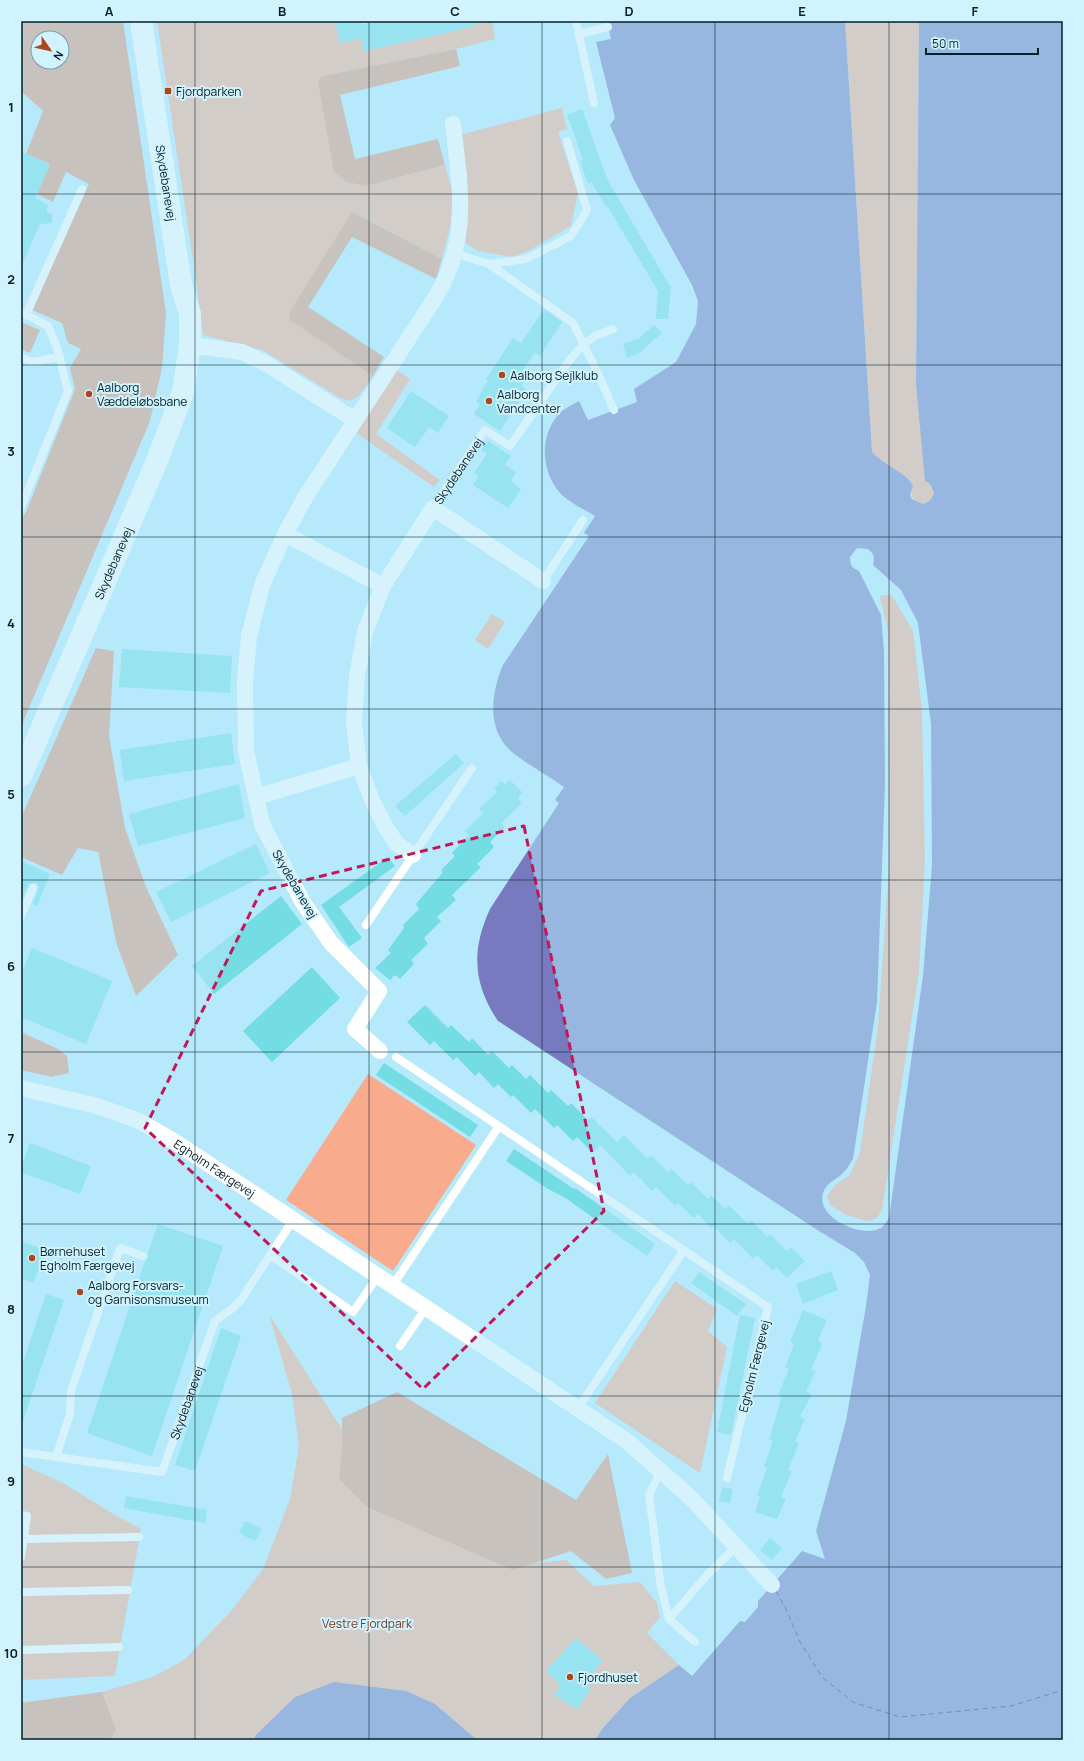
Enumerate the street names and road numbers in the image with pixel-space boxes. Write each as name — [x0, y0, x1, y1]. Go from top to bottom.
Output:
street label: Skydebanevej — [152, 144, 180, 222]
street label: Skydebanevej — [429, 434, 486, 507]
street label: Skydebanevej — [90, 524, 136, 602]
street label: Skydebanevej — [268, 846, 322, 922]
street label: Egholm Færgevej — [171, 1135, 259, 1201]
street label: Egholm Færgevej — [734, 1318, 774, 1414]
street label: Skydebanevej — [166, 1363, 207, 1442]

